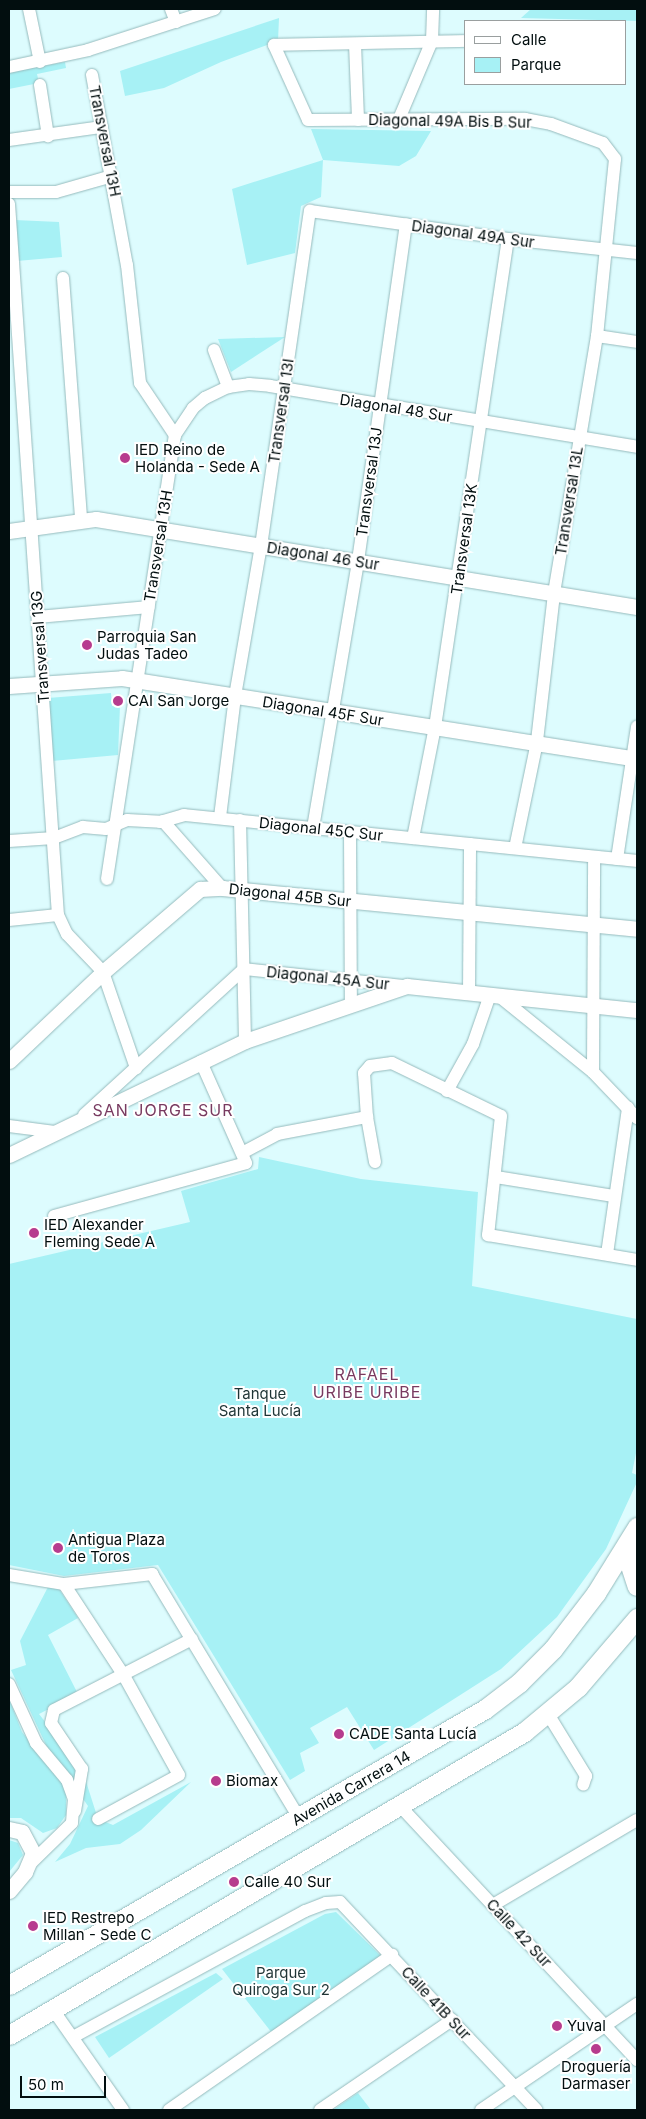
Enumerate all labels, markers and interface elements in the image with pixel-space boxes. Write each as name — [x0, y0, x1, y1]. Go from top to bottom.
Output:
legend — [463, 20, 626, 85]
text: Calle — [511, 30, 546, 49]
text: Parque — [511, 55, 561, 74]
street label: Transversal 13H — [85, 84, 125, 198]
street label: Diagonal 49A Bis B Sur — [368, 111, 532, 131]
street label: Diagonal 49A Sur — [410, 216, 536, 252]
street label: Transversal 13I — [265, 357, 297, 465]
street label: Diagonal 48 Sur — [339, 390, 453, 426]
street label: Transversal 13J — [352, 426, 386, 538]
place label: IED Reino de Holanda - Sede A — [135, 440, 260, 475]
street label: Transversal 13L — [551, 445, 587, 557]
marker: IED Reino de Holanda - Sede A — [119, 452, 131, 464]
street label: Transversal 13K — [447, 482, 481, 596]
street label: Transversal 13H — [140, 489, 176, 603]
street label: Diagonal 46 Sur — [266, 538, 380, 574]
street label: Transversal 13G — [27, 590, 53, 704]
place label: Parroquia San Judas Tadeo — [97, 627, 197, 662]
marker: Parroquia San Judas Tadeo — [81, 639, 93, 651]
place label: CAI San Jorge — [128, 692, 229, 710]
street label: Diagonal 45F Sur — [261, 693, 385, 729]
marker: CAI San Jorge — [112, 695, 124, 707]
street label: Diagonal 45C Sur — [258, 814, 384, 844]
street label: Diagonal 45B Sur — [228, 880, 352, 910]
street label: Diagonal 45A Sur — [266, 963, 390, 993]
district label: SAN JORGE SUR — [91, 1100, 235, 1120]
place label: IED Alexander Fleming Sede A — [44, 1215, 155, 1250]
marker: IED Alexander Fleming Sede A — [28, 1227, 40, 1239]
district label: RAFAEL URIBE URIBE — [311, 1364, 423, 1402]
park label: Tanque Santa Lucía — [219, 1384, 301, 1419]
place label: Antigua Plaza de Toros — [68, 1530, 165, 1565]
marker: Antigua Plaza de Toros — [52, 1542, 64, 1554]
place label: CADE Santa Lucía — [349, 1725, 477, 1743]
marker: CADE Santa Lucía — [333, 1728, 345, 1740]
street label: Avenida Carrera 14 — [288, 1747, 414, 1829]
place label: Biomax — [226, 1772, 278, 1790]
marker: Biomax — [210, 1775, 222, 1787]
place label: Calle 40 Sur — [244, 1873, 331, 1891]
marker: Calle 40 Sur — [228, 1876, 240, 1888]
street label: Calle 42 Sur — [483, 1895, 555, 1971]
place label: IED Restrepo Millan - Sede C — [43, 1908, 152, 1943]
marker: IED Restrepo Millan - Sede C — [27, 1920, 39, 1932]
park label: Parque Quiroga Sur 2 — [232, 1963, 330, 1998]
street label: Calle 41B Sur — [398, 1963, 474, 2043]
place label: Yuval — [567, 2017, 606, 2035]
marker: Yuval — [551, 2020, 563, 2032]
marker: Droguería Darmaser — [590, 2043, 602, 2055]
place label: Droguería Darmaser — [561, 2057, 631, 2092]
scale bar — [22, 2066, 109, 2098]
text: 50 m — [28, 2075, 64, 2094]

